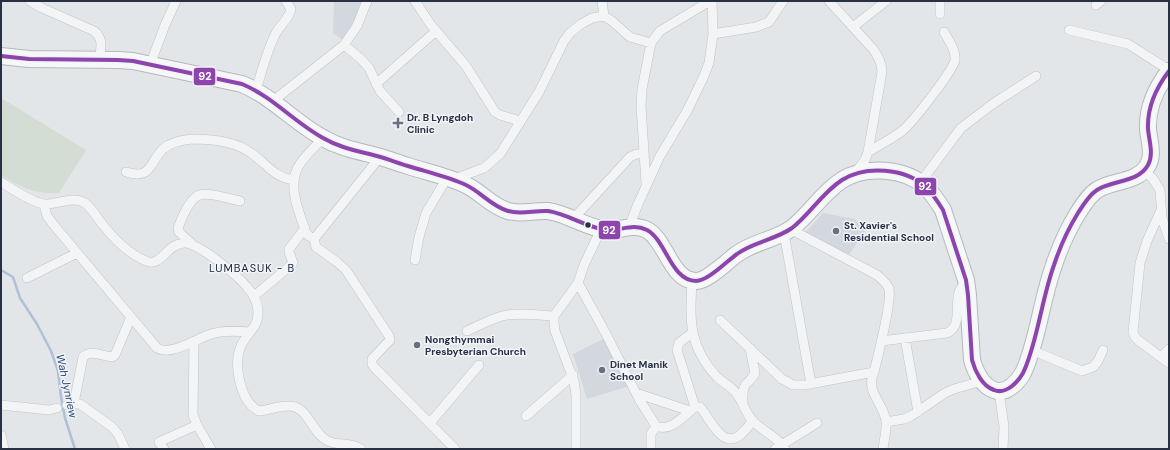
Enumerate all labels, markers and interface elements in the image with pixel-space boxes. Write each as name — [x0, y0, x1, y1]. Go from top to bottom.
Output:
line badge: 92 — [193, 67, 216, 86]
text: 92 — [198, 69, 212, 83]
place label: Dr. B Lyngdoh Clinic — [407, 111, 473, 136]
marker: Dr. B Lyngdoh Clinic — [392, 117, 404, 129]
line badge: 92 — [914, 177, 937, 196]
text: 92 — [918, 179, 932, 193]
place label: St. Xavier's Residential School — [844, 219, 934, 244]
unlabelled marker — [583, 220, 593, 230]
line badge: 92 — [598, 220, 621, 240]
text: 92 — [602, 223, 616, 237]
marker: St. Xavier's Residential School — [831, 226, 841, 236]
district label: LUMBASUK - B — [209, 261, 295, 275]
place label: Nongthymmai Presbyterian Church — [425, 333, 526, 358]
marker: Nongthymmai Presbyterian Church — [412, 340, 422, 350]
water label: Wah Jynriew — [53, 353, 81, 420]
place label: Dinet Manik School — [610, 358, 668, 383]
marker: Dinet Manik School — [597, 365, 607, 375]

